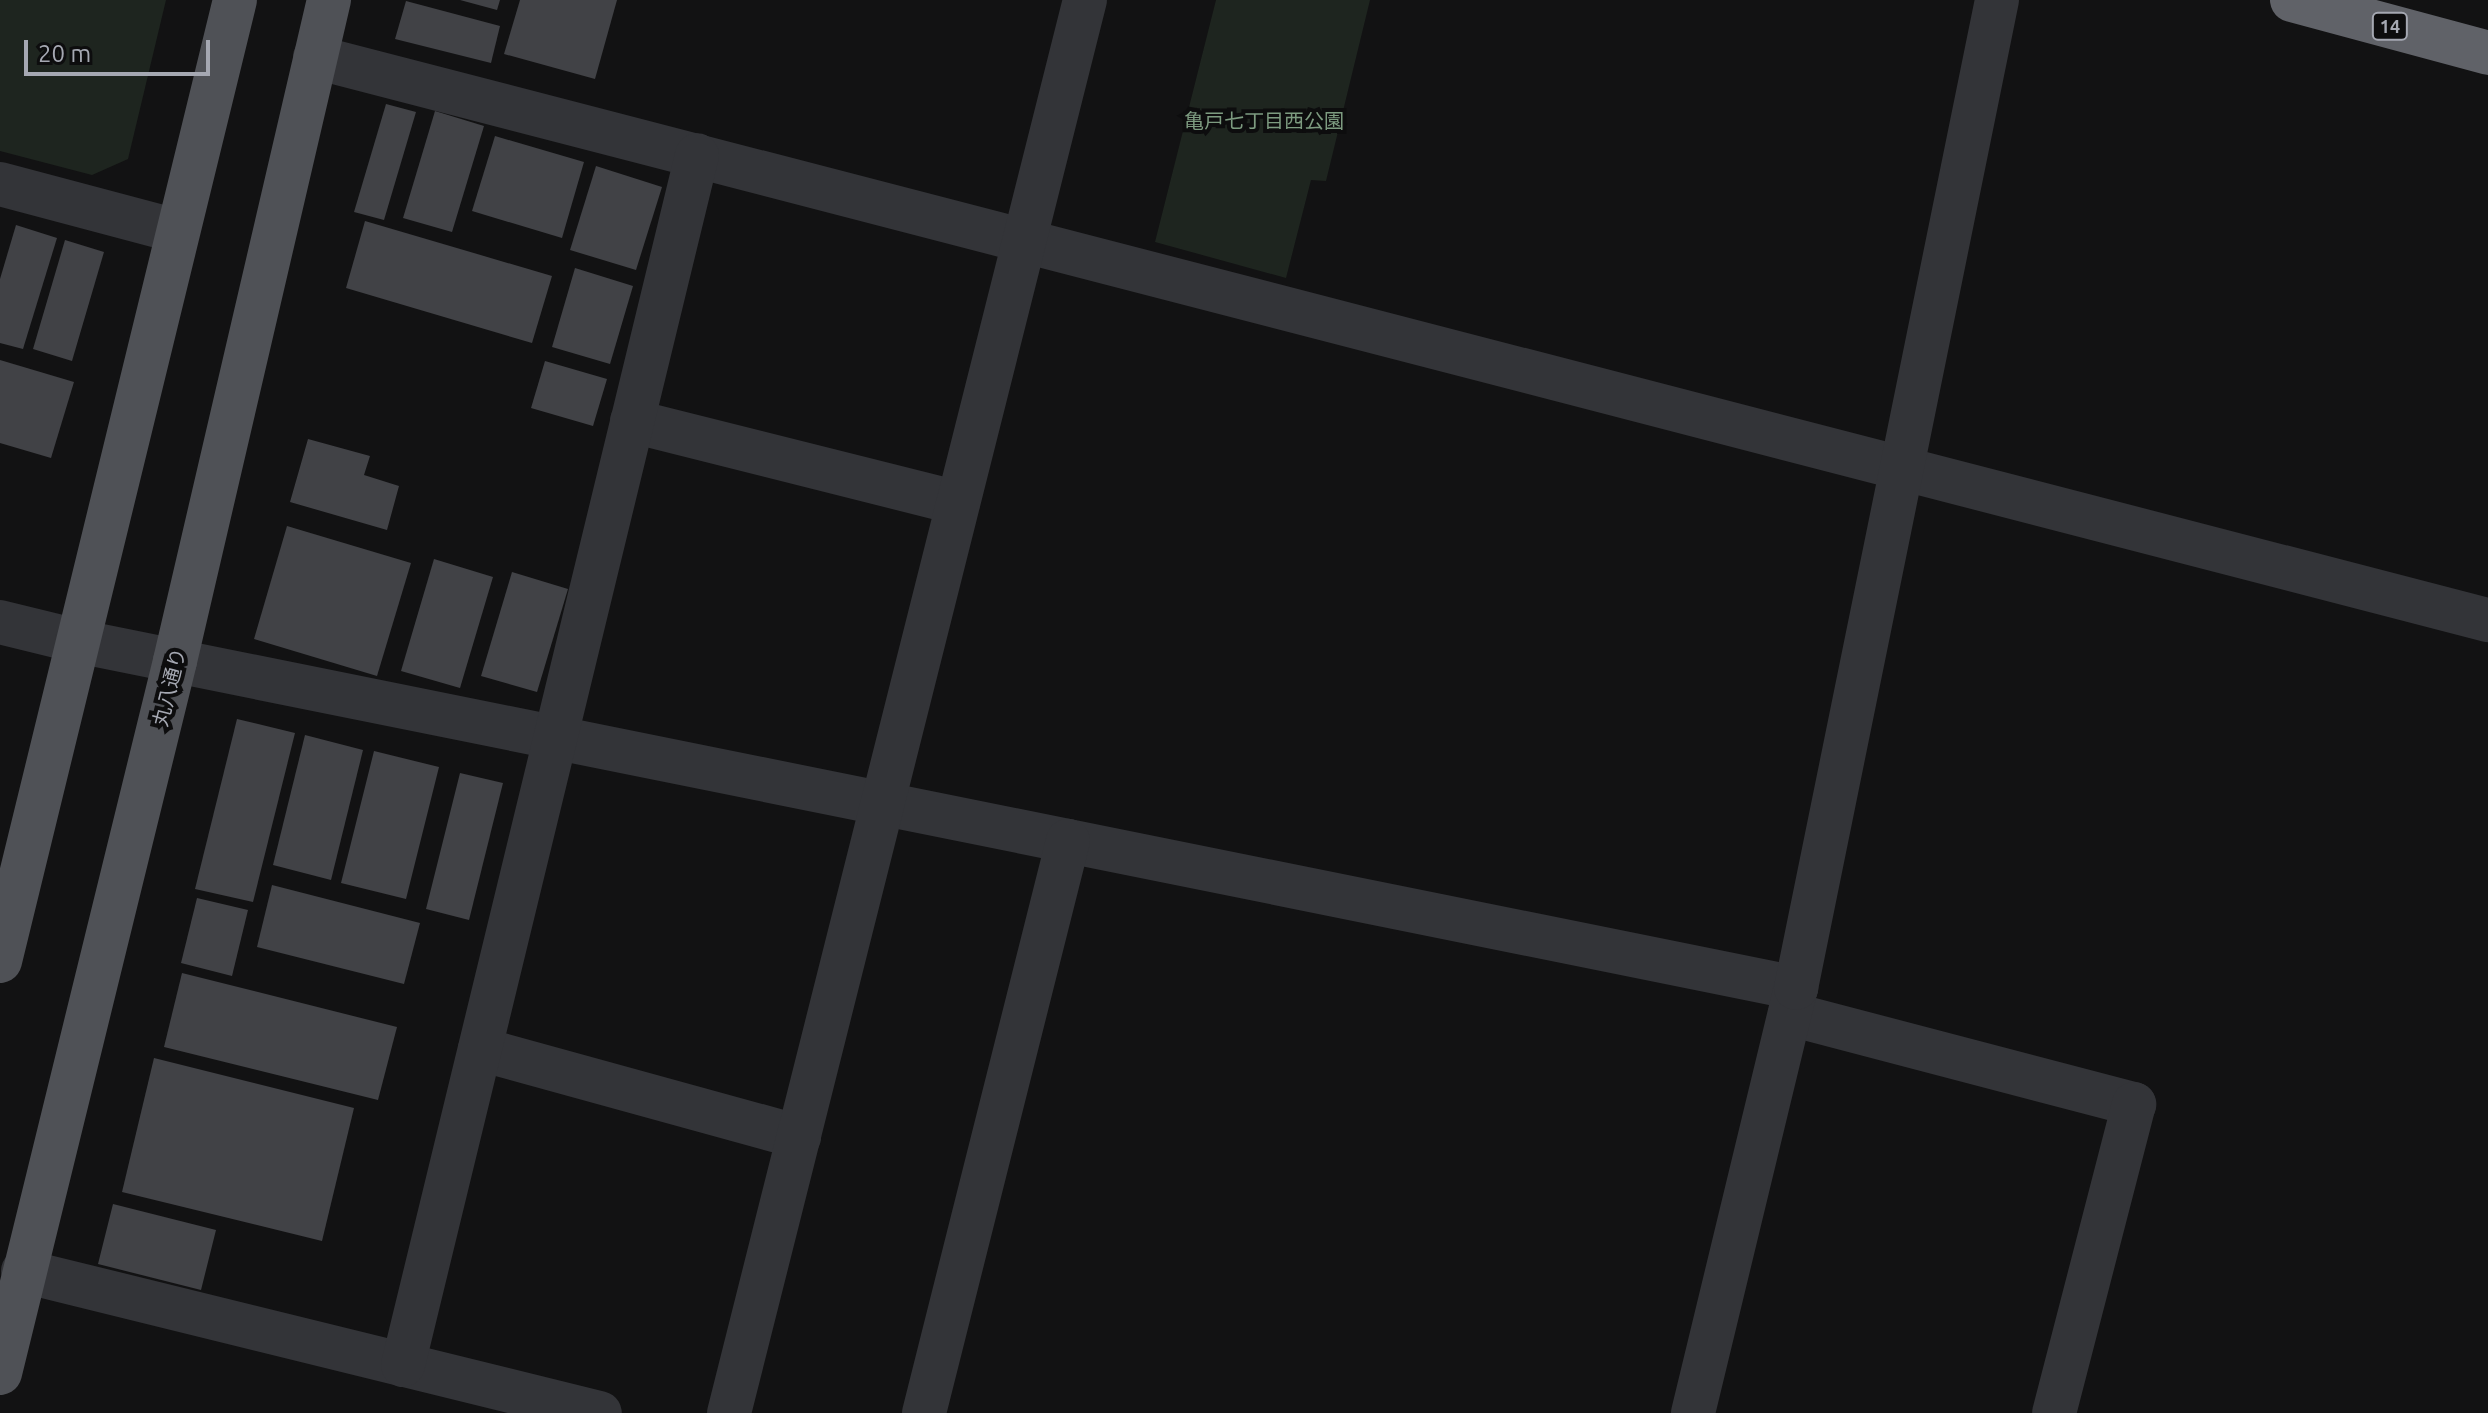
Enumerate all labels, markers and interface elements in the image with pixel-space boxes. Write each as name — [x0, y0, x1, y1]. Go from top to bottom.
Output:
road number: 14 — [2370, 12, 2410, 40]
scale bar — [28, 24, 214, 74]
text: 20 m — [38, 40, 91, 67]
park label: 亀戸七丁目西公園 — [1184, 108, 1344, 132]
street label: 丸八通り — [148, 645, 190, 729]

